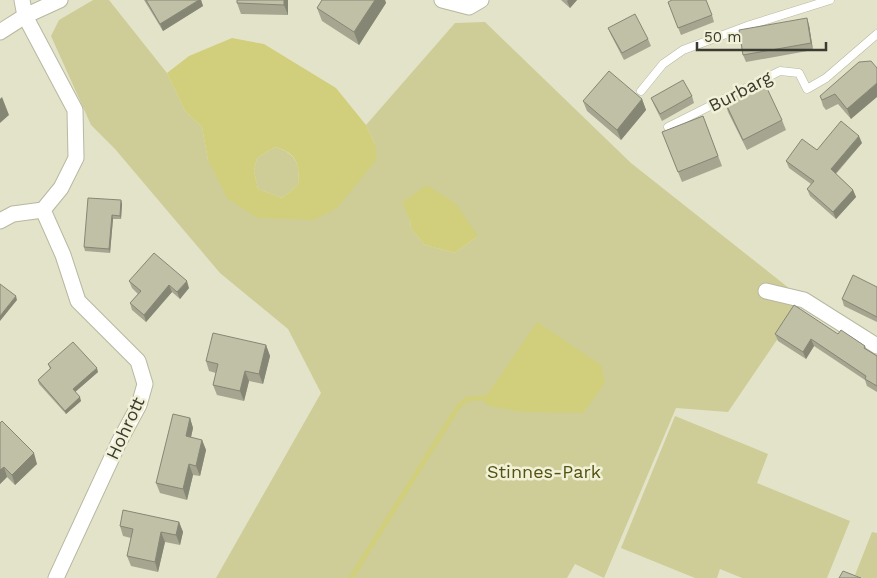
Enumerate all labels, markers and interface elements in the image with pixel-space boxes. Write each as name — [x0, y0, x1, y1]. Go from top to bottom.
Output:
scale bar — [697, 20, 826, 52]
text: 50 m — [704, 28, 741, 46]
street label: Burbarg — [705, 66, 776, 116]
street label: Hohrott — [101, 393, 149, 463]
park label: Stinnes-Park — [487, 461, 601, 482]

